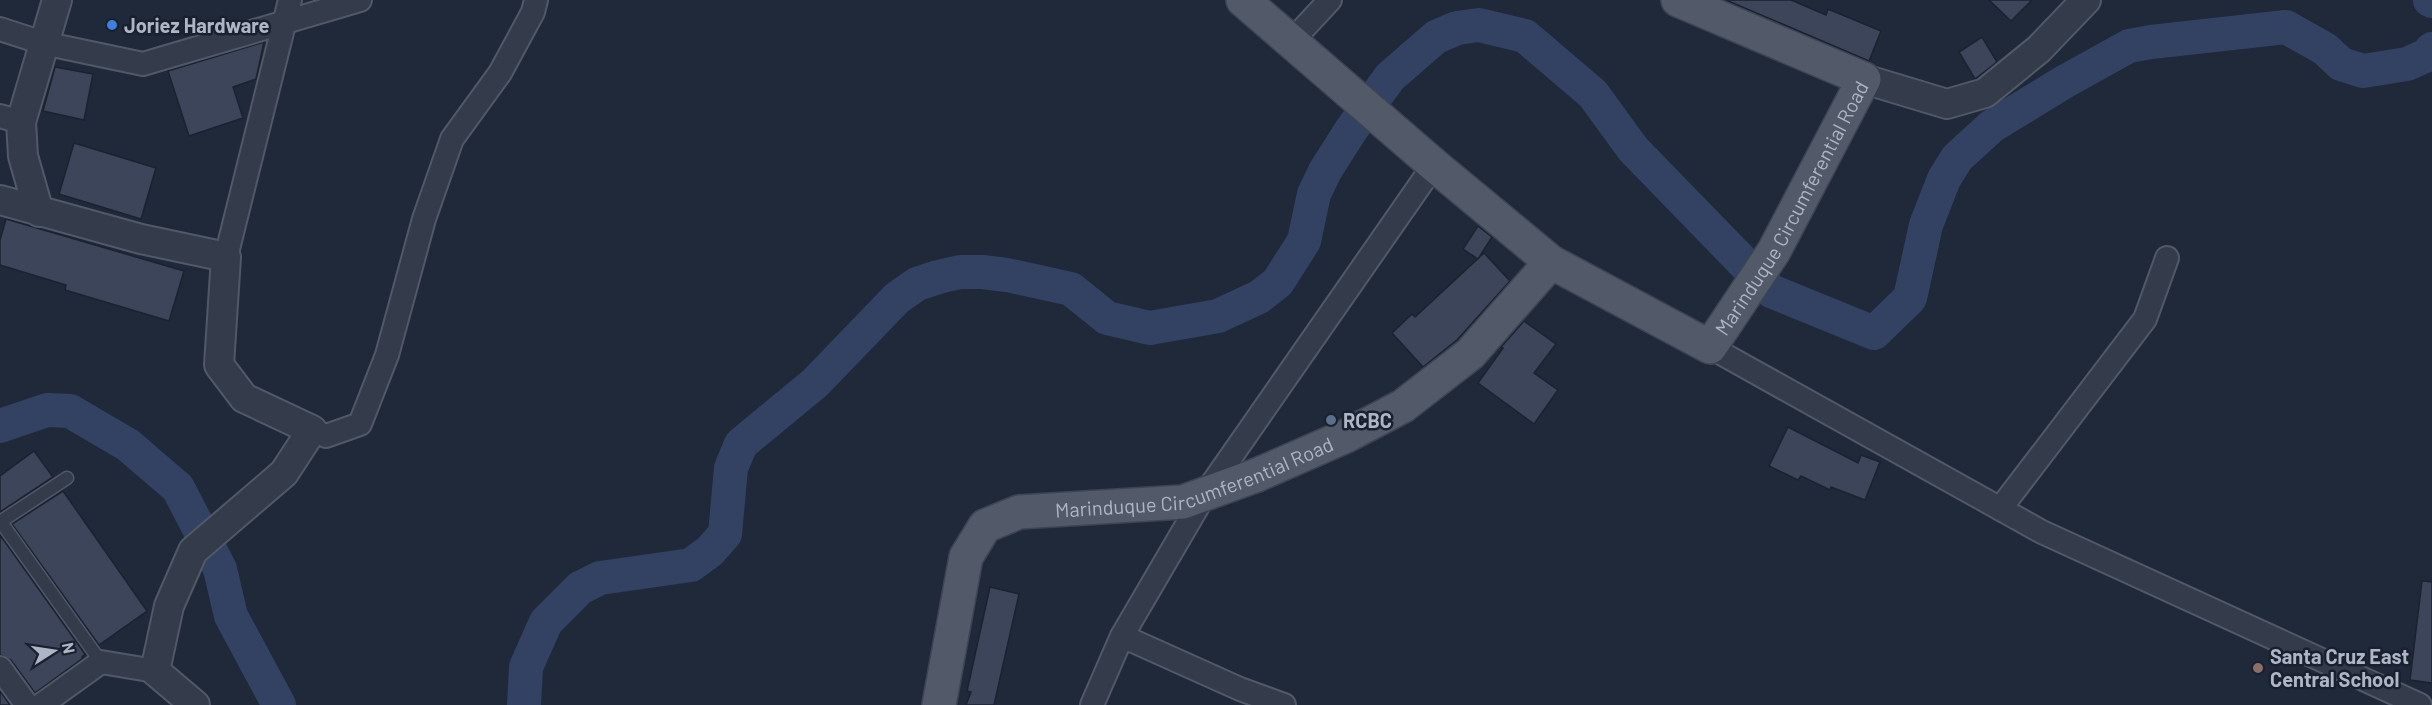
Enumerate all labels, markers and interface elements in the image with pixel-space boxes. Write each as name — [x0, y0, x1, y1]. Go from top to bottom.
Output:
place label: Joriez Hardware — [124, 13, 270, 37]
marker: Joriez Hardware — [105, 18, 119, 32]
street label: Marinduque Circumferential Road — [1709, 77, 1873, 340]
place label: RCBC — [1343, 408, 1392, 432]
marker: RCBC — [1324, 413, 1338, 427]
street label: Marinduque Circumferential Road — [1054, 431, 1337, 522]
north arrow — [24, 621, 84, 681]
text: N — [59, 641, 80, 655]
place label: Santa Cruz East Central School — [2270, 644, 2409, 691]
marker: Santa Cruz East Central School — [2251, 661, 2265, 675]

